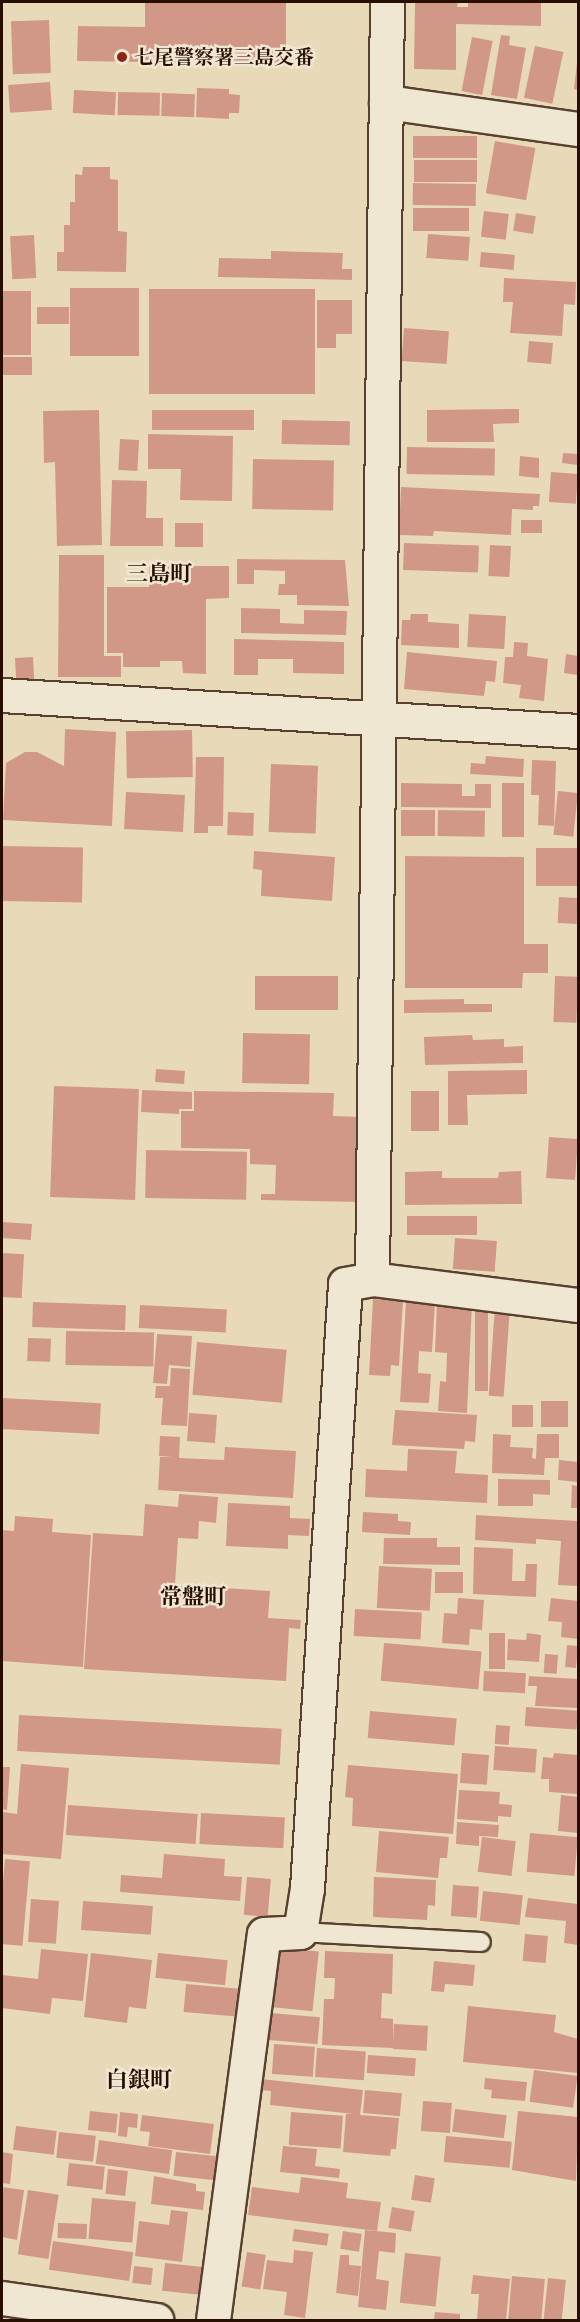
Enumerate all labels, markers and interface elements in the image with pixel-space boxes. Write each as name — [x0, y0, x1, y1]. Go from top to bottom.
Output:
place label: 七尾警察署三島交番 — [134, 45, 314, 69]
marker: 七尾警察署三島交番 — [115, 50, 129, 64]
district label: 三島町 — [126, 562, 192, 588]
district label: 常盤町 — [160, 1585, 226, 1611]
district label: 白銀町 — [106, 2068, 172, 2094]

